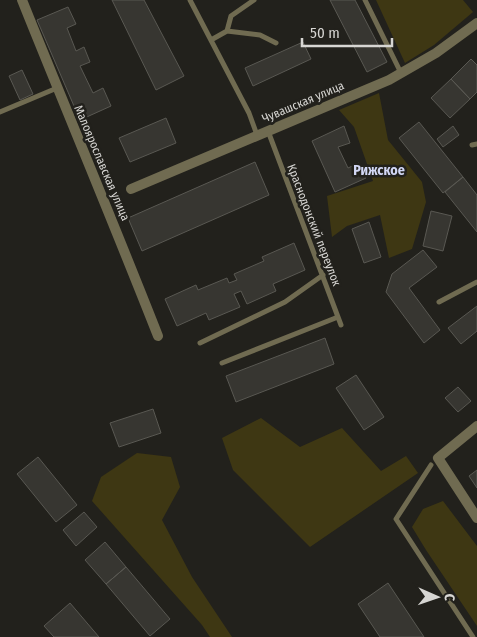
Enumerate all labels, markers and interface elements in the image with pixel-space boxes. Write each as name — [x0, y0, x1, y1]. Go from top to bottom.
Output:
scale bar — [302, 15, 392, 47]
text: 50 m — [310, 24, 340, 42]
street label: Чувашская улица — [260, 78, 346, 126]
street label: Малоярославская улица — [71, 103, 133, 223]
street label: Краснодонский переулок — [284, 162, 344, 288]
district label: Рижское — [353, 162, 405, 179]
north arrow — [412, 572, 462, 622]
text: С — [441, 593, 458, 602]

